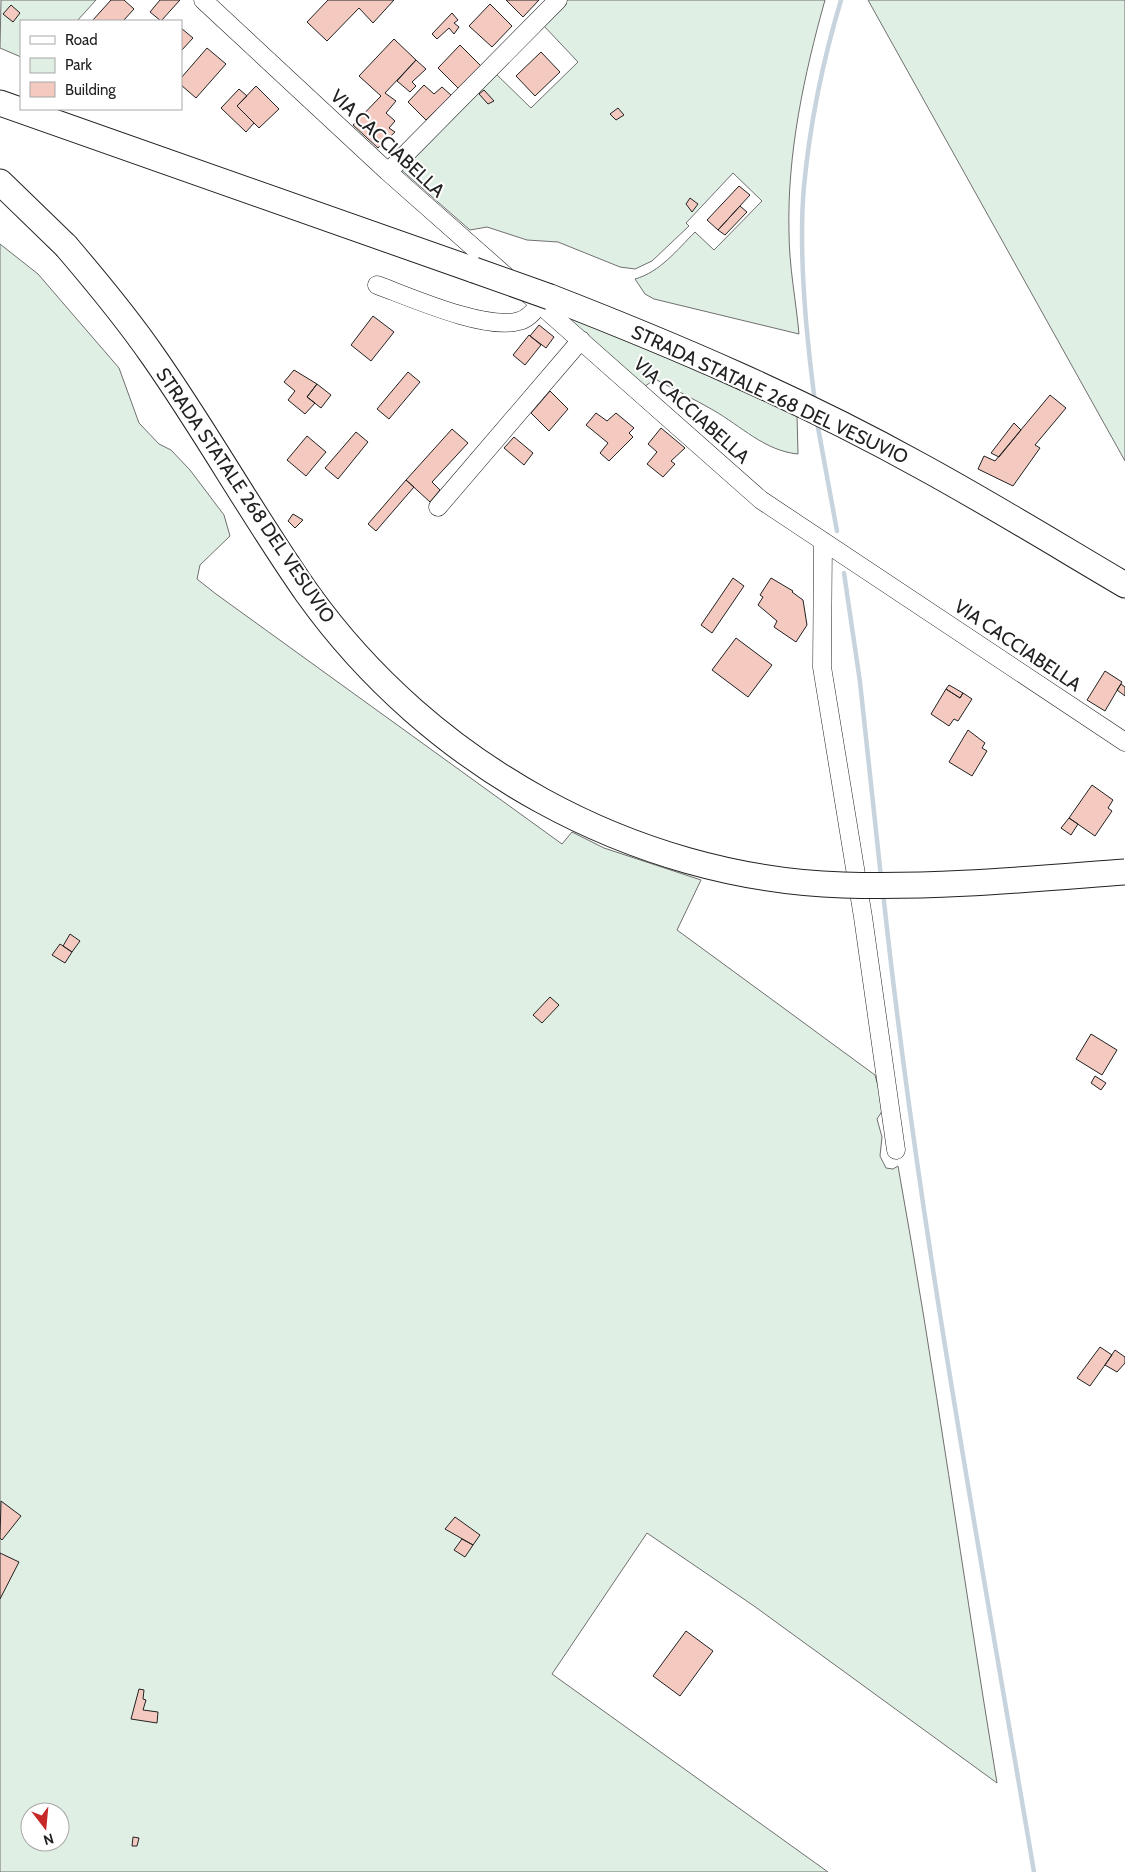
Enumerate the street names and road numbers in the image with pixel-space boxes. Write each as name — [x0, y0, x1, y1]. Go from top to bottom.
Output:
street label: VIA CACCIABELLA — [326, 85, 450, 202]
street label: STRADA STATALE 268 DEL VESUVIO — [628, 320, 912, 469]
street label: VIA CACCIABELLA — [629, 352, 755, 469]
street label: STRADA STATALE 268 DEL VESUVIO — [151, 363, 340, 627]
street label: VIA CACCIABELLA — [950, 595, 1086, 696]

